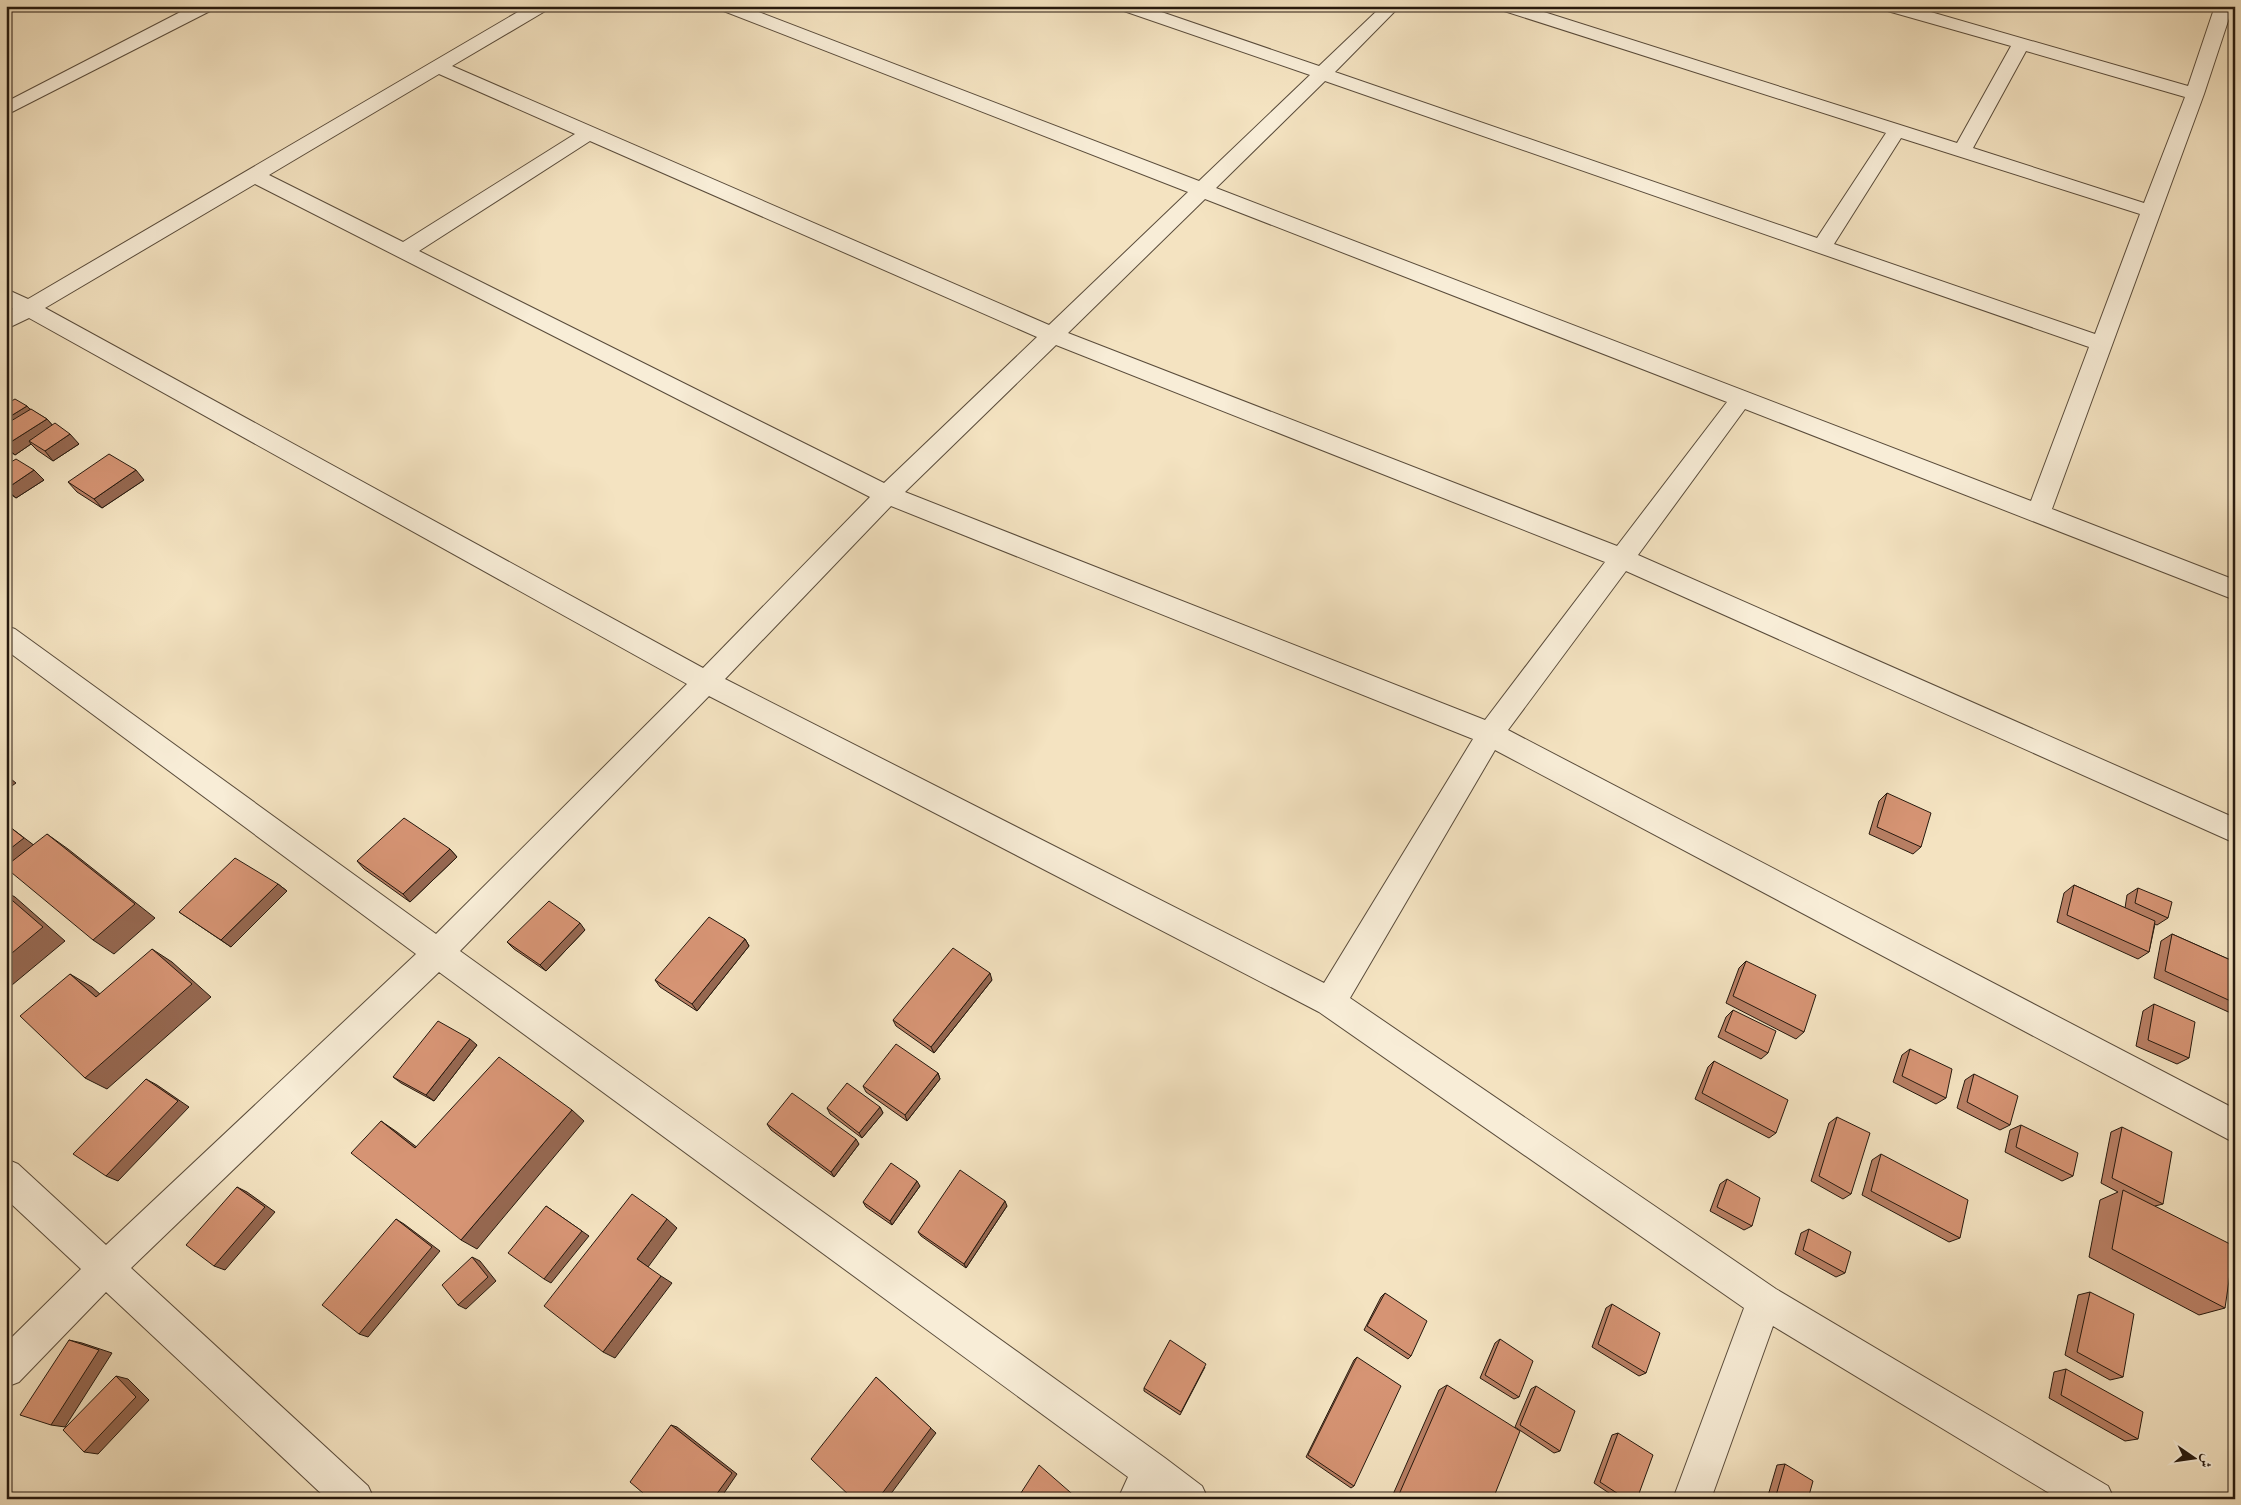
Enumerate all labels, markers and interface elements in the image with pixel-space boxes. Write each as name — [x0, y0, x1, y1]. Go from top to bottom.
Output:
north arrow — [2168, 1432, 2218, 1482]
text: ش — [2195, 1452, 2217, 1470]

